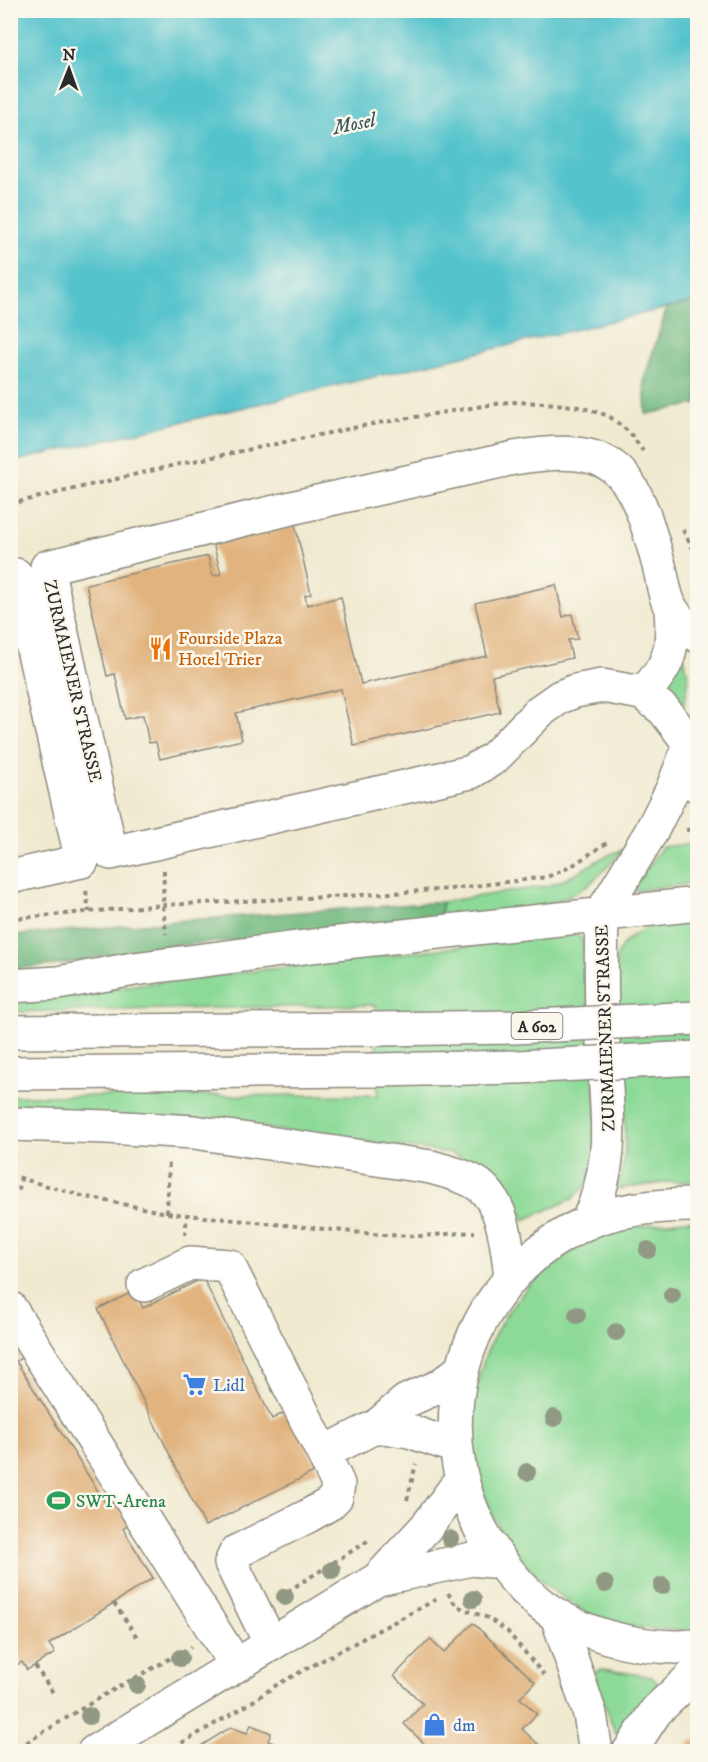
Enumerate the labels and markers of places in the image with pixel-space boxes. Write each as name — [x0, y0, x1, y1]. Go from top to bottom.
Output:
place label: Fourside Plaza Hotel Trier — [178, 628, 283, 671]
restaurant icon: Fourside Plaza Hotel Trier — [147, 635, 173, 661]
supermarket icon: Lidl — [182, 1372, 208, 1398]
place label: Lidl — [213, 1375, 246, 1397]
sports icon: SWT-Arena — [45, 1488, 71, 1514]
place label: SWT-Arena — [76, 1491, 166, 1513]
shop icon: dm — [422, 1712, 448, 1738]
place label: dm — [453, 1715, 476, 1737]

